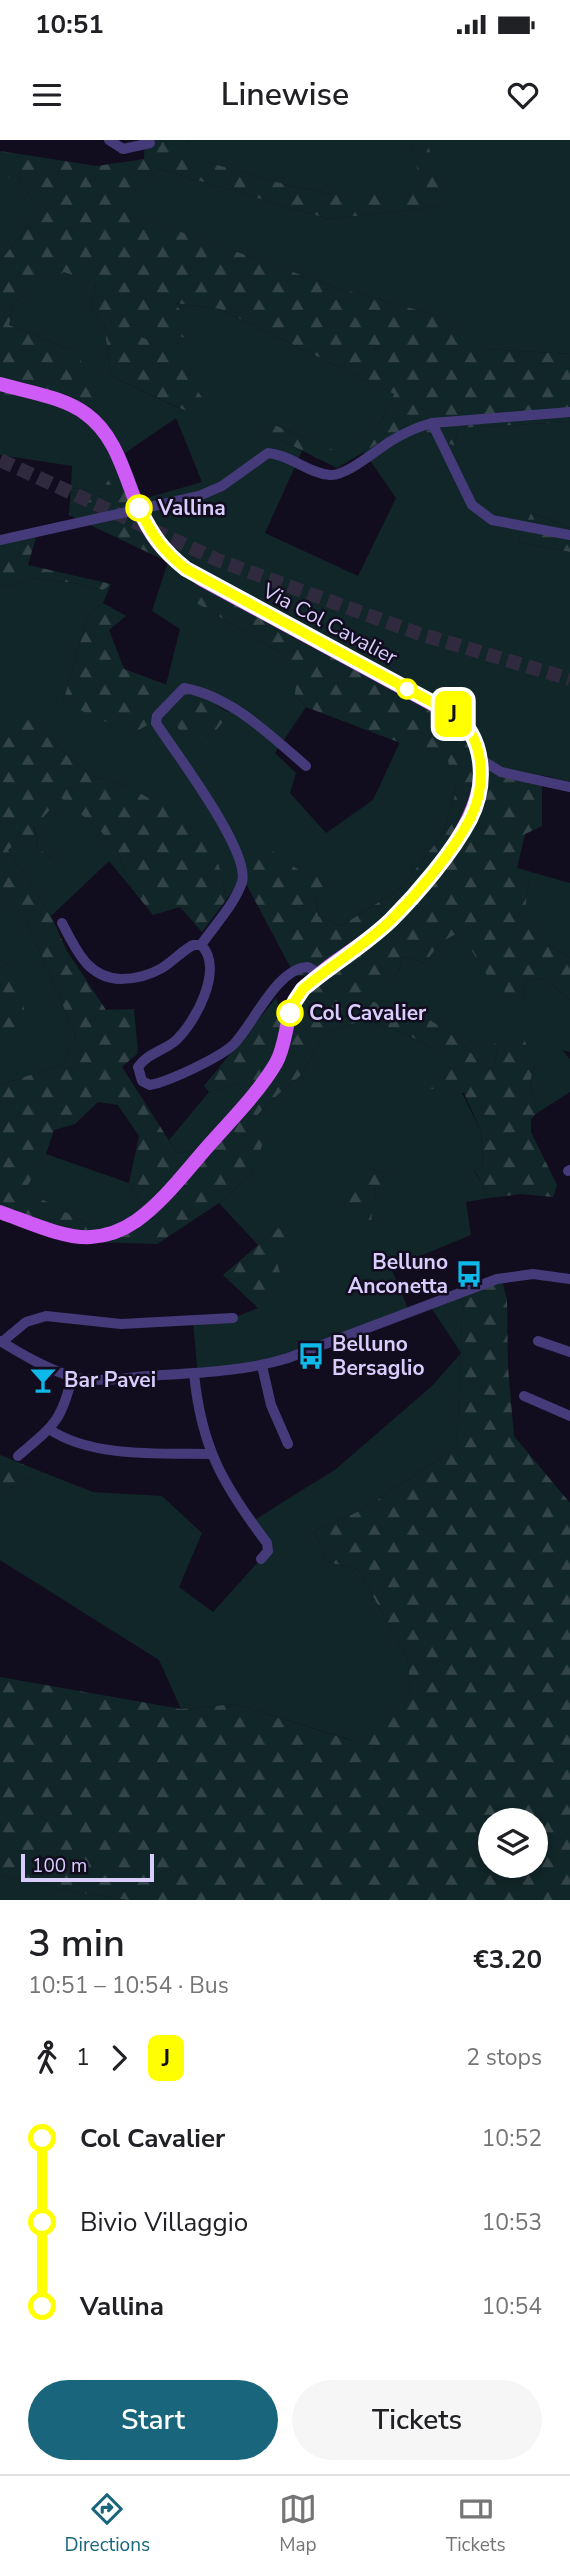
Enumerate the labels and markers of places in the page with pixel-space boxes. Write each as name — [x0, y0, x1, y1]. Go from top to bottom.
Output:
place label: Vallina — [157, 494, 226, 522]
marker: Vallina — [126, 495, 152, 521]
unlabelled marker — [397, 679, 417, 699]
place label: Col Cavalier — [309, 999, 427, 1027]
marker: Col Cavalier — [277, 1000, 303, 1026]
place label: Belluno Anconetta — [348, 1248, 448, 1300]
bus stop icon: Belluno Anconetta — [454, 1259, 484, 1289]
place label: Belluno Bersaglio — [332, 1330, 425, 1382]
bus stop icon: Belluno Bersaglio — [296, 1341, 326, 1371]
bar icon: Bar Pavei — [28, 1365, 58, 1395]
place label: Bar Pavei — [64, 1366, 156, 1394]

